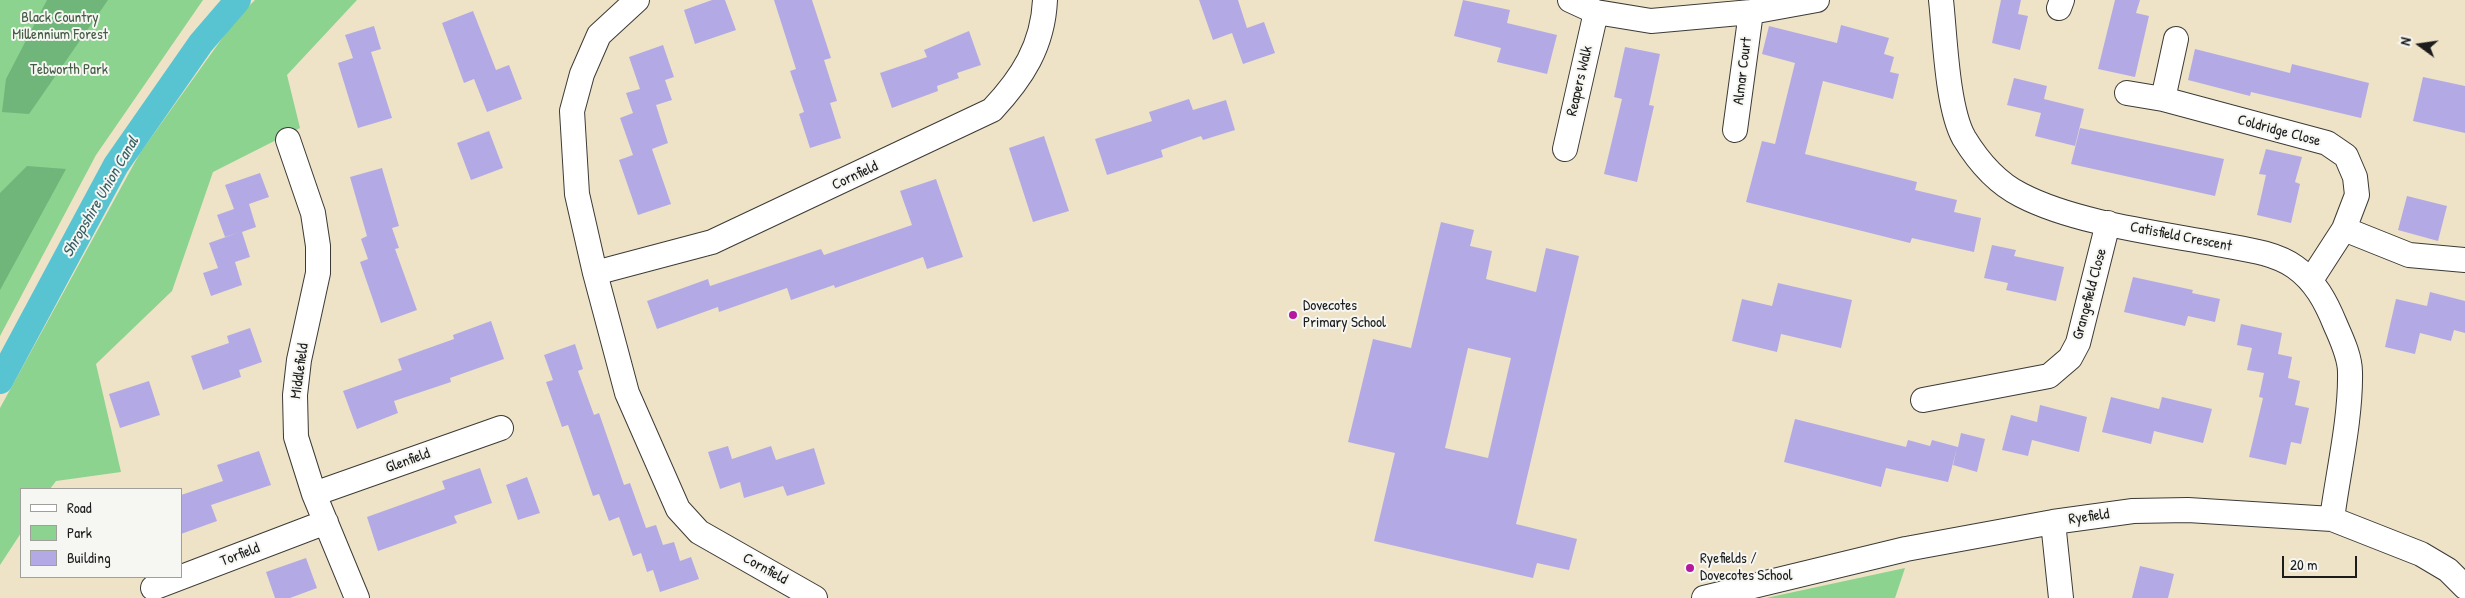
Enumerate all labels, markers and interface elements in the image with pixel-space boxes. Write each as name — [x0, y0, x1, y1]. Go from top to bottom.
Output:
park label: Black Country Millennium Forest — [12, 9, 108, 44]
north arrow — [2395, 20, 2445, 70]
text: N — [2395, 35, 2415, 47]
street label: Almar Court — [1730, 36, 1756, 106]
street label: Reapers Walk — [1563, 44, 1597, 118]
park label: Tebworth Park — [30, 61, 108, 79]
street label: Coldridge Close — [2236, 111, 2322, 151]
water label: Shropshire Union Canal — [59, 133, 143, 261]
street label: Cornfield — [829, 158, 881, 194]
street label: Catisfield Crescent — [2129, 218, 2233, 256]
street label: Grangefield Close — [2069, 246, 2111, 342]
place label: Dovecotes Primary School — [1303, 297, 1386, 332]
marker: Dovecotes Primary School — [1287, 309, 1299, 321]
street label: Middlefield — [287, 342, 313, 400]
street label: Glenfield — [383, 445, 433, 477]
legend — [20, 488, 182, 578]
text: Road — [67, 497, 92, 518]
street label: Ryefield — [2067, 505, 2111, 529]
text: Park — [67, 522, 92, 543]
street label: Torfield — [218, 539, 262, 571]
scale bar — [2285, 546, 2360, 578]
text: Building — [67, 547, 111, 568]
street label: Cornfield — [739, 549, 791, 589]
place label: Ryefields / Dovecotes School — [1700, 550, 1792, 585]
text: 20 m — [2290, 554, 2317, 575]
marker: Ryefields / Dovecotes School — [1684, 562, 1696, 574]

